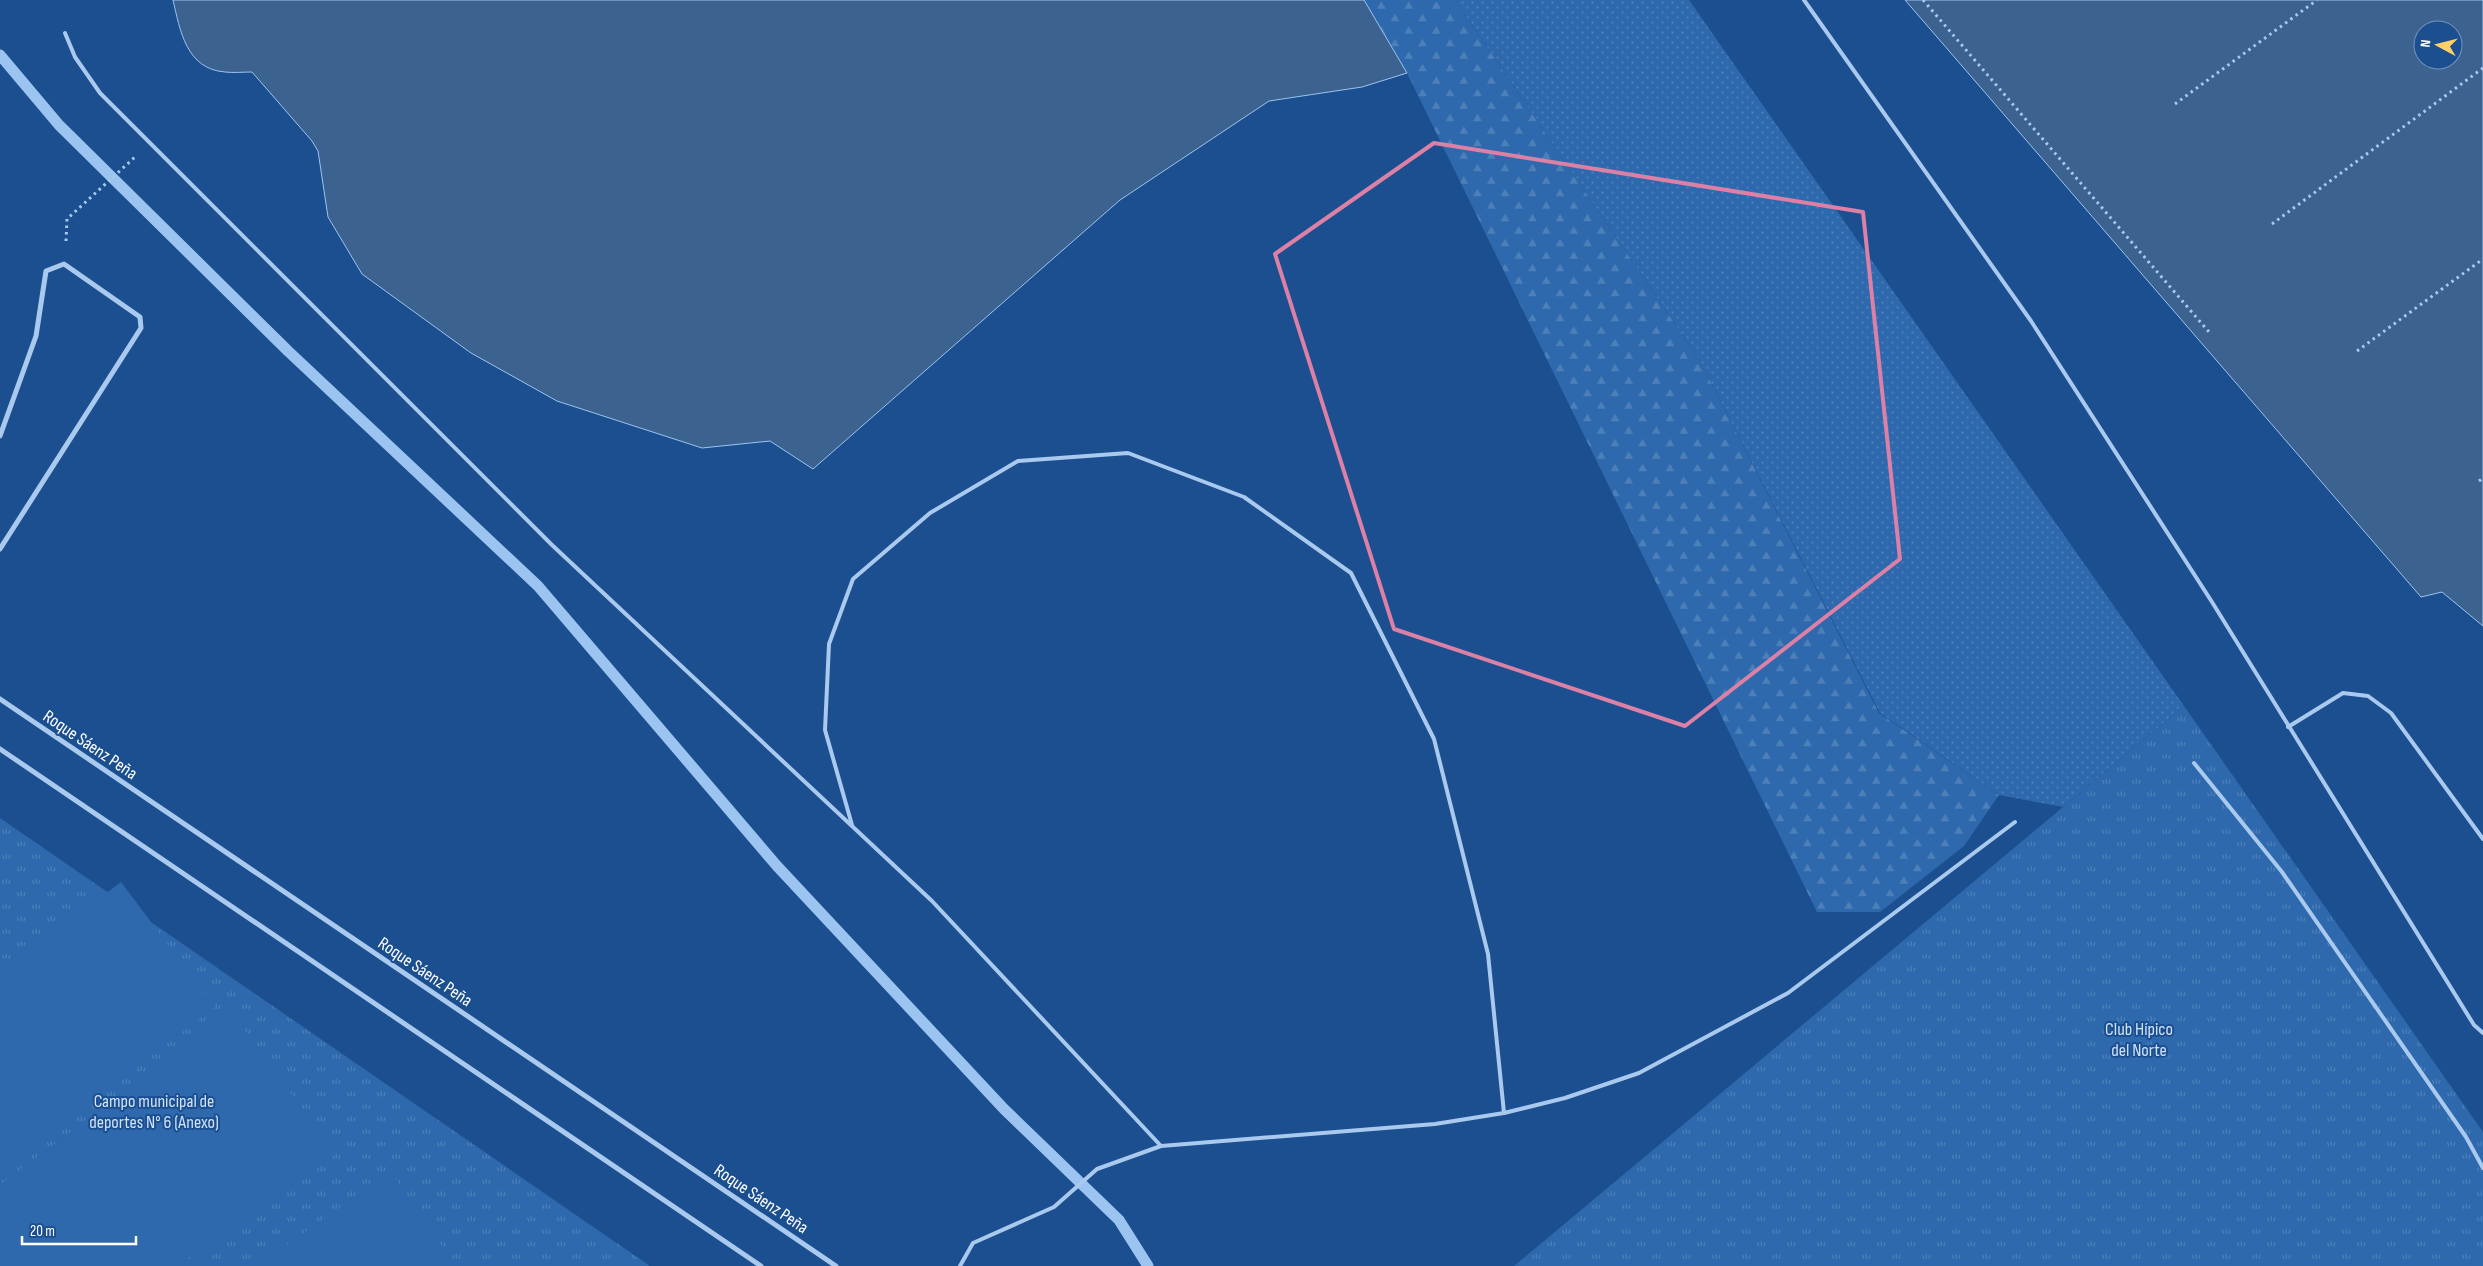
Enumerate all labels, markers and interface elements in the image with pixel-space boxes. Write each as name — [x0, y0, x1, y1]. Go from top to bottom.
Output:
north arrow — [2413, 20, 2463, 70]
text: N — [2417, 39, 2434, 48]
street label: Roque Sáenz Peña — [39, 706, 141, 784]
street label: Roque Sáenz Peña — [374, 933, 476, 1011]
park label: Club Hípico del Norte — [2105, 1019, 2173, 1061]
park label: Campo municipal de deportes N° 6 (Anexo) — [89, 1091, 219, 1133]
street label: Roque Sáenz Peña — [710, 1160, 812, 1238]
scale bar — [22, 1214, 136, 1246]
text: 20 m — [30, 1222, 55, 1241]

